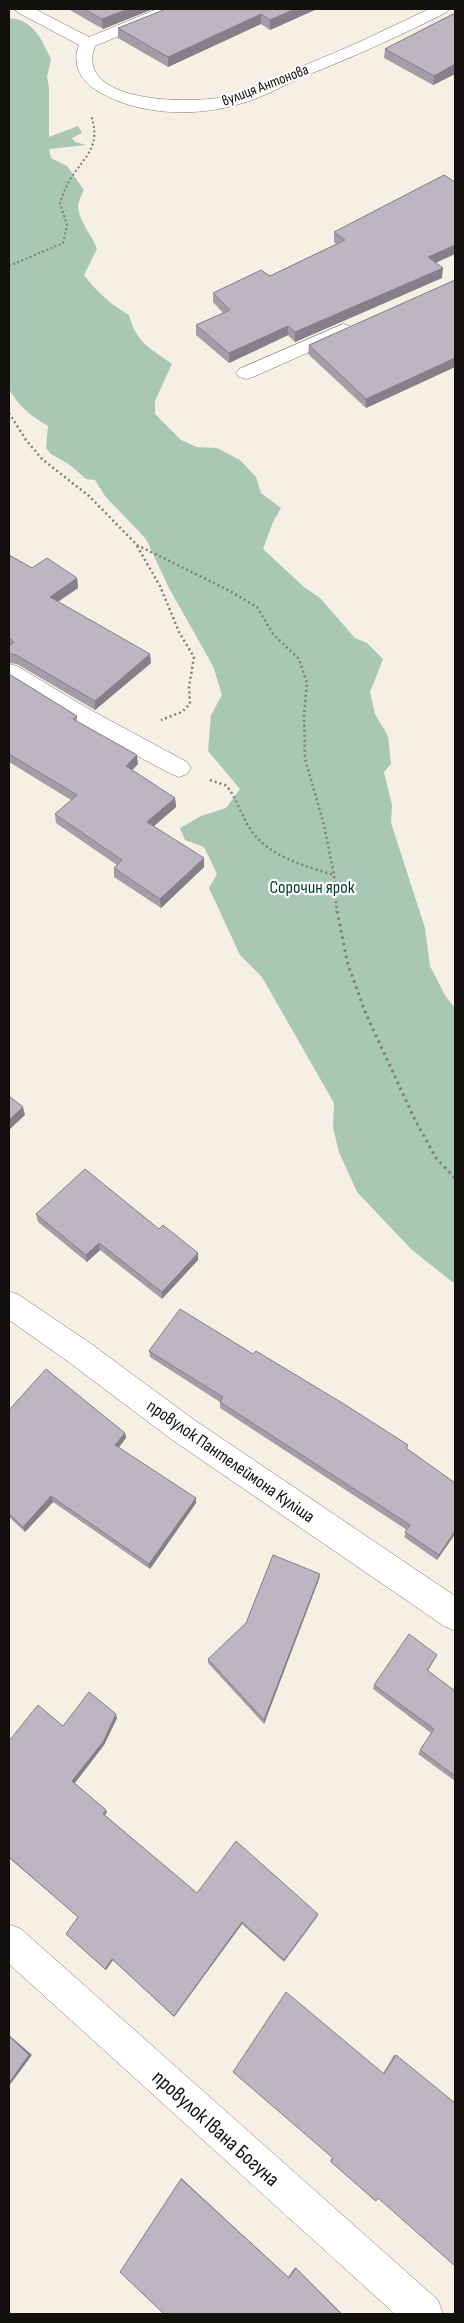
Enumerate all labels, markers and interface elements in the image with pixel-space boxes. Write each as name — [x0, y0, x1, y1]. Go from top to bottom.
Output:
street label: вулиця Антонова — [219, 60, 311, 111]
park label: Сорочин ярок — [270, 877, 355, 898]
street label: провулок Пантелеймона Куліша — [143, 1395, 319, 1527]
street label: провулок Івана Богуна — [147, 2065, 284, 2192]

